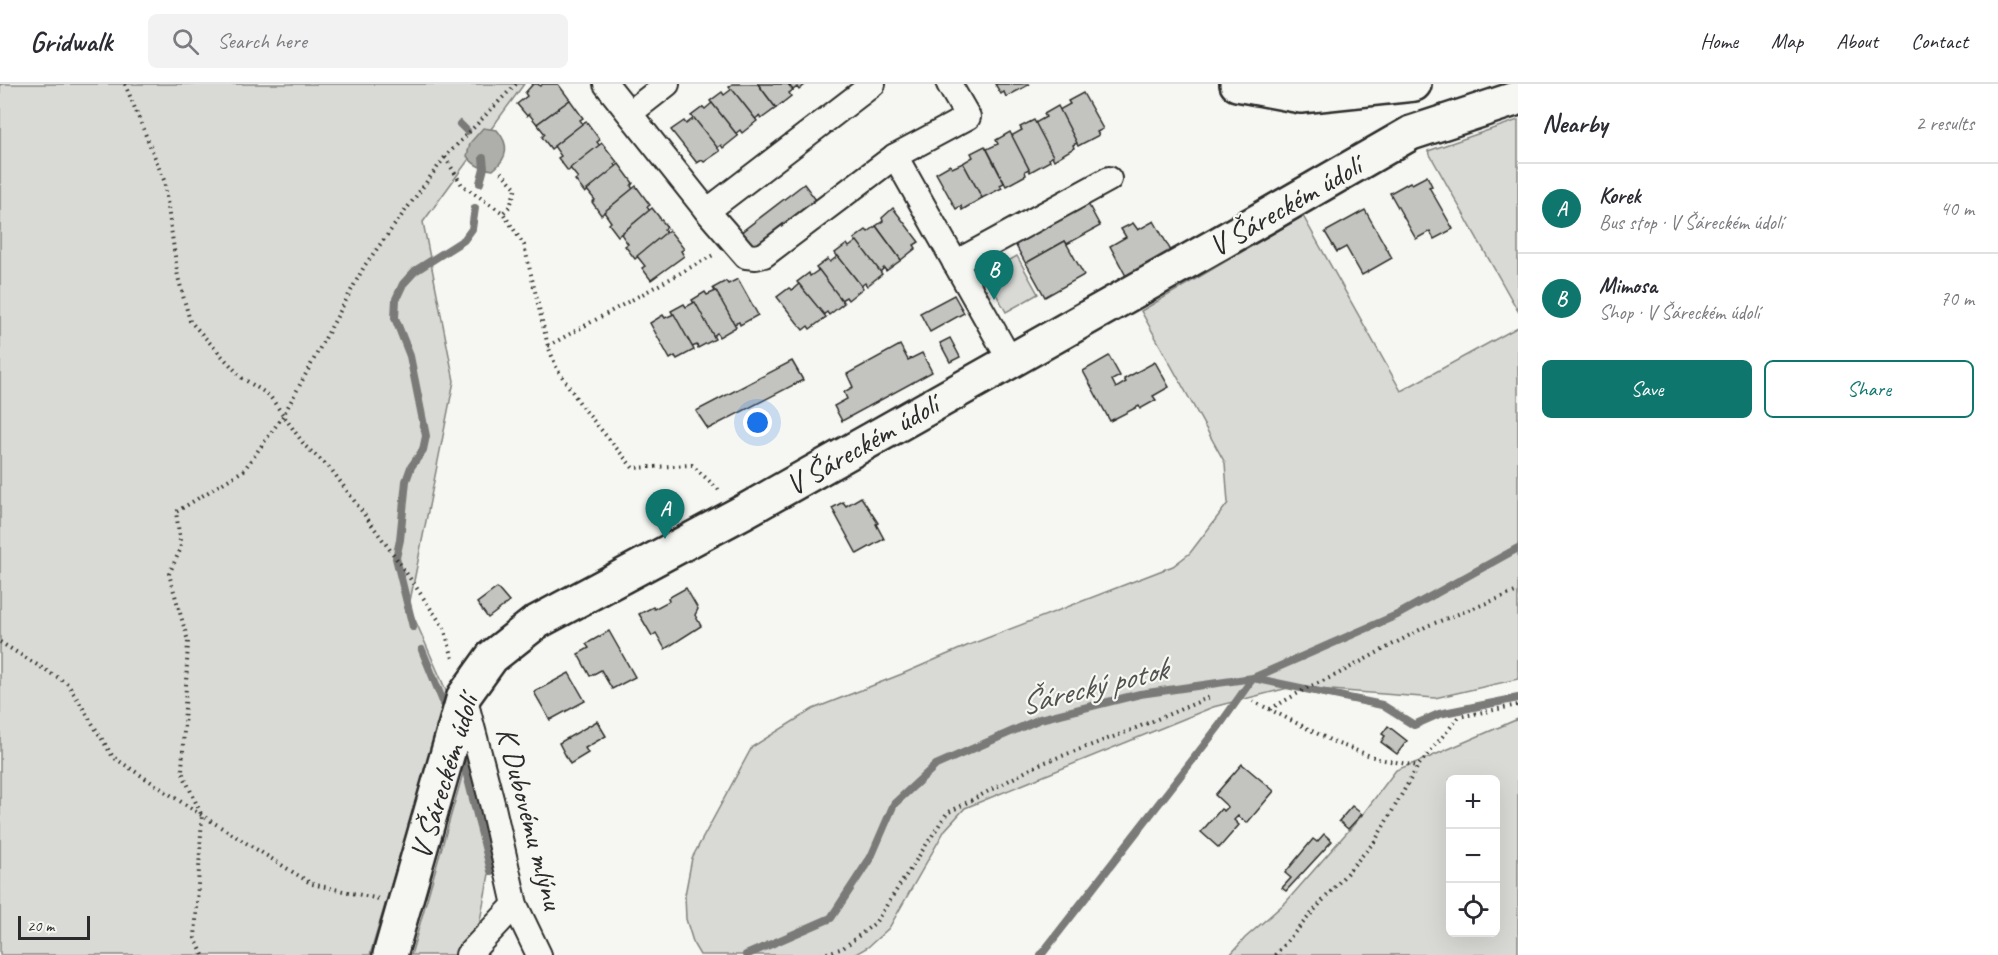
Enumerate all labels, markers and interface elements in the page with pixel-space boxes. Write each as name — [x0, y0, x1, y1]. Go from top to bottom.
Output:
search box — [148, 14, 568, 68]
text: Gridwalk — [30, 24, 112, 59]
icon: search — [169, 25, 202, 58]
text: Search here — [217, 27, 307, 55]
text: Home — [1700, 28, 1738, 54]
text: Map — [1771, 28, 1803, 54]
text: About — [1836, 28, 1878, 54]
text: Contact — [1911, 28, 1968, 54]
text: Nearby — [1542, 107, 1607, 140]
text: 2 results — [1915, 111, 1974, 136]
street label: V Šáreckém údolí — [1202, 144, 1373, 265]
text: Korek — [1599, 182, 1641, 210]
text: A — [1556, 196, 1567, 221]
text: 40 m — [1940, 196, 1974, 221]
text: Bus stop · V Šáreckém údolí — [1599, 210, 1783, 235]
pin: B — [974, 250, 1014, 300]
text: Mimosa — [1599, 272, 1657, 300]
text: B — [1556, 286, 1567, 311]
text: 70 m — [1940, 286, 1974, 311]
text: Shop · V Šáreckém údolí — [1599, 300, 1760, 325]
button: Save — [1542, 360, 1752, 418]
button: Share — [1764, 360, 1974, 418]
street label: V Šáreckém údolí — [779, 383, 950, 504]
your location — [743, 408, 772, 437]
pin: A — [646, 490, 684, 539]
water label: Šárecký potok — [1015, 647, 1177, 725]
street label: V Šáreckém údolí — [401, 684, 489, 864]
street label: K Dubovému mlýnu — [487, 723, 573, 915]
map controls — [1446, 775, 1500, 937]
button: + — [1446, 775, 1500, 829]
button: − — [1446, 829, 1500, 883]
button: locate — [1446, 883, 1500, 937]
scale bar — [18, 913, 90, 940]
text: 20 m — [27, 916, 54, 936]

